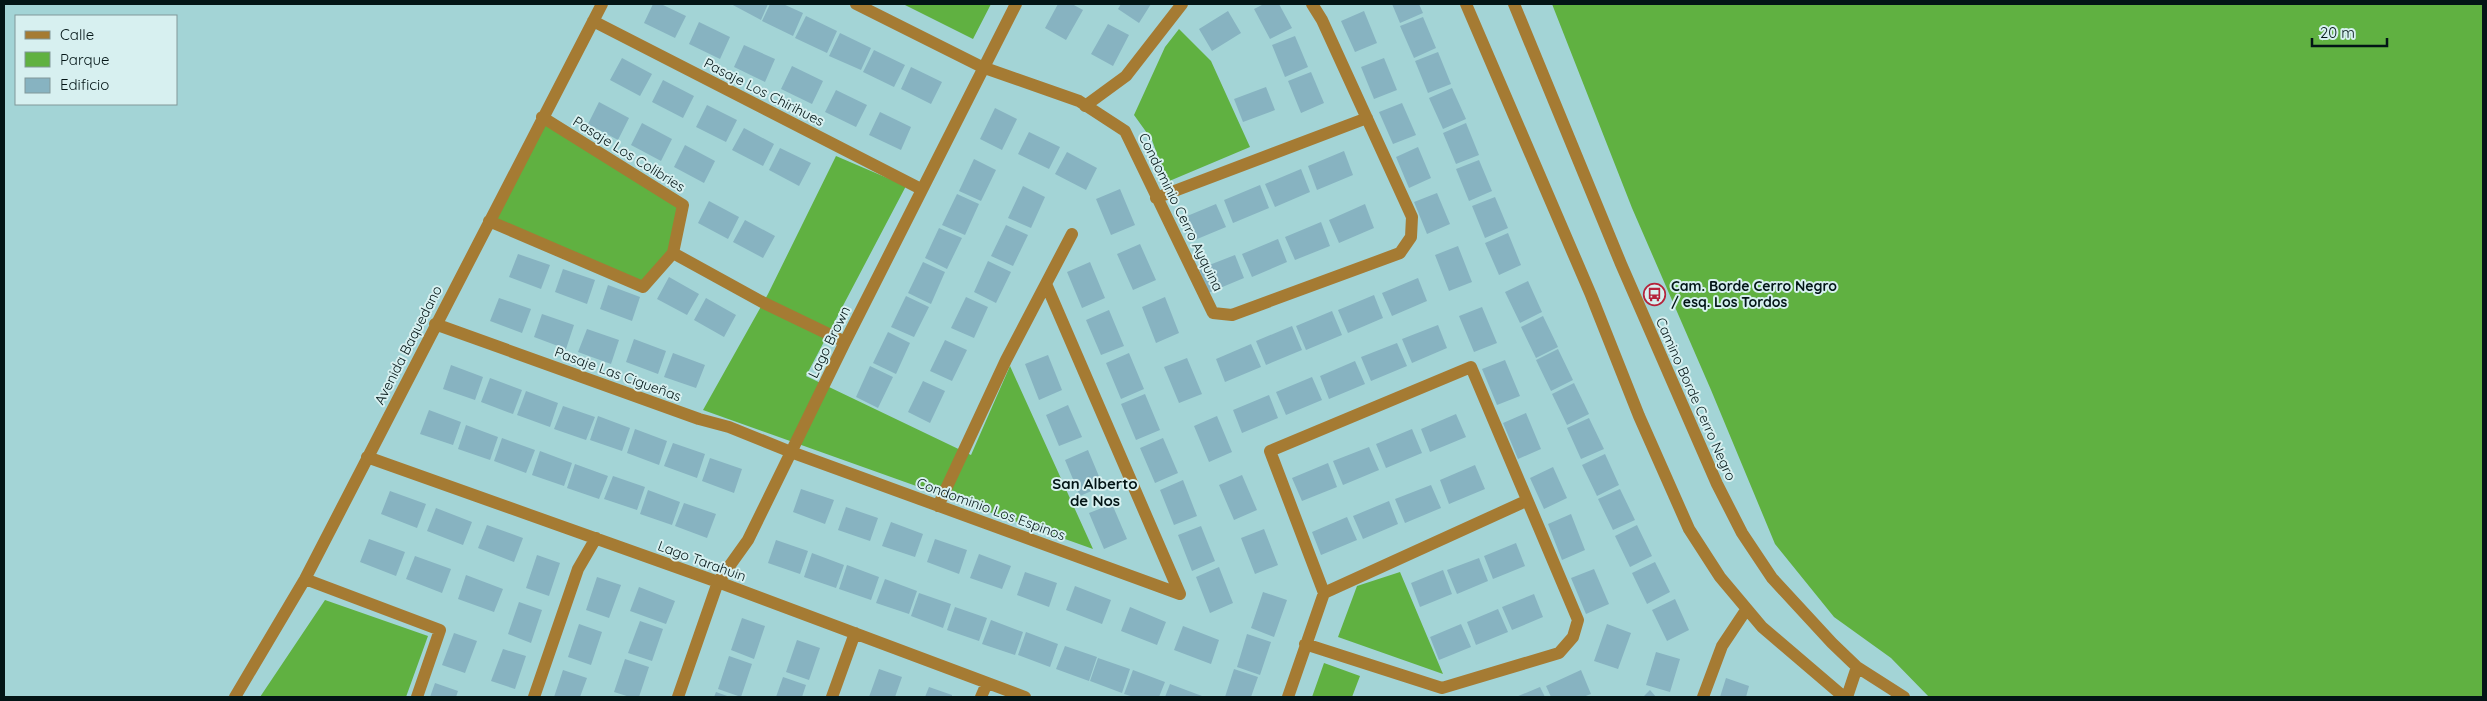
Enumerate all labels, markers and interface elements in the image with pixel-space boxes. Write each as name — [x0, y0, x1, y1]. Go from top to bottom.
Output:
legend — [15, 15, 178, 105]
scale bar — [2312, 15, 2387, 47]
text: 20 m — [2320, 23, 2355, 42]
text: Calle — [60, 25, 94, 44]
text: Parque — [60, 50, 110, 69]
street label: Pasaje Los Chirihues — [701, 54, 827, 130]
text: Edificio — [60, 75, 109, 94]
street label: Pasaje Los Colibries — [570, 112, 688, 196]
street label: Condominio Cerro Ayquina — [1135, 130, 1227, 294]
place label: Cam. Borde Cerro Negro / esq. Los Tordos — [1671, 277, 1837, 311]
street label: Avenida Baquedano — [370, 282, 446, 408]
bus stop icon: Cam. Borde Cerro Negro / esq. Los Tordos — [1643, 282, 1667, 306]
street label: Lago Brown — [804, 303, 854, 381]
street label: Camino Borde Cerro Negro — [1652, 315, 1740, 483]
street label: Pasaje Las Cigueñas — [552, 343, 684, 405]
street label: Condominio Los Espinos — [914, 474, 1068, 544]
district label: San Alberto de Nos — [1052, 474, 1138, 510]
street label: Lago Tarahuin — [655, 537, 749, 585]

